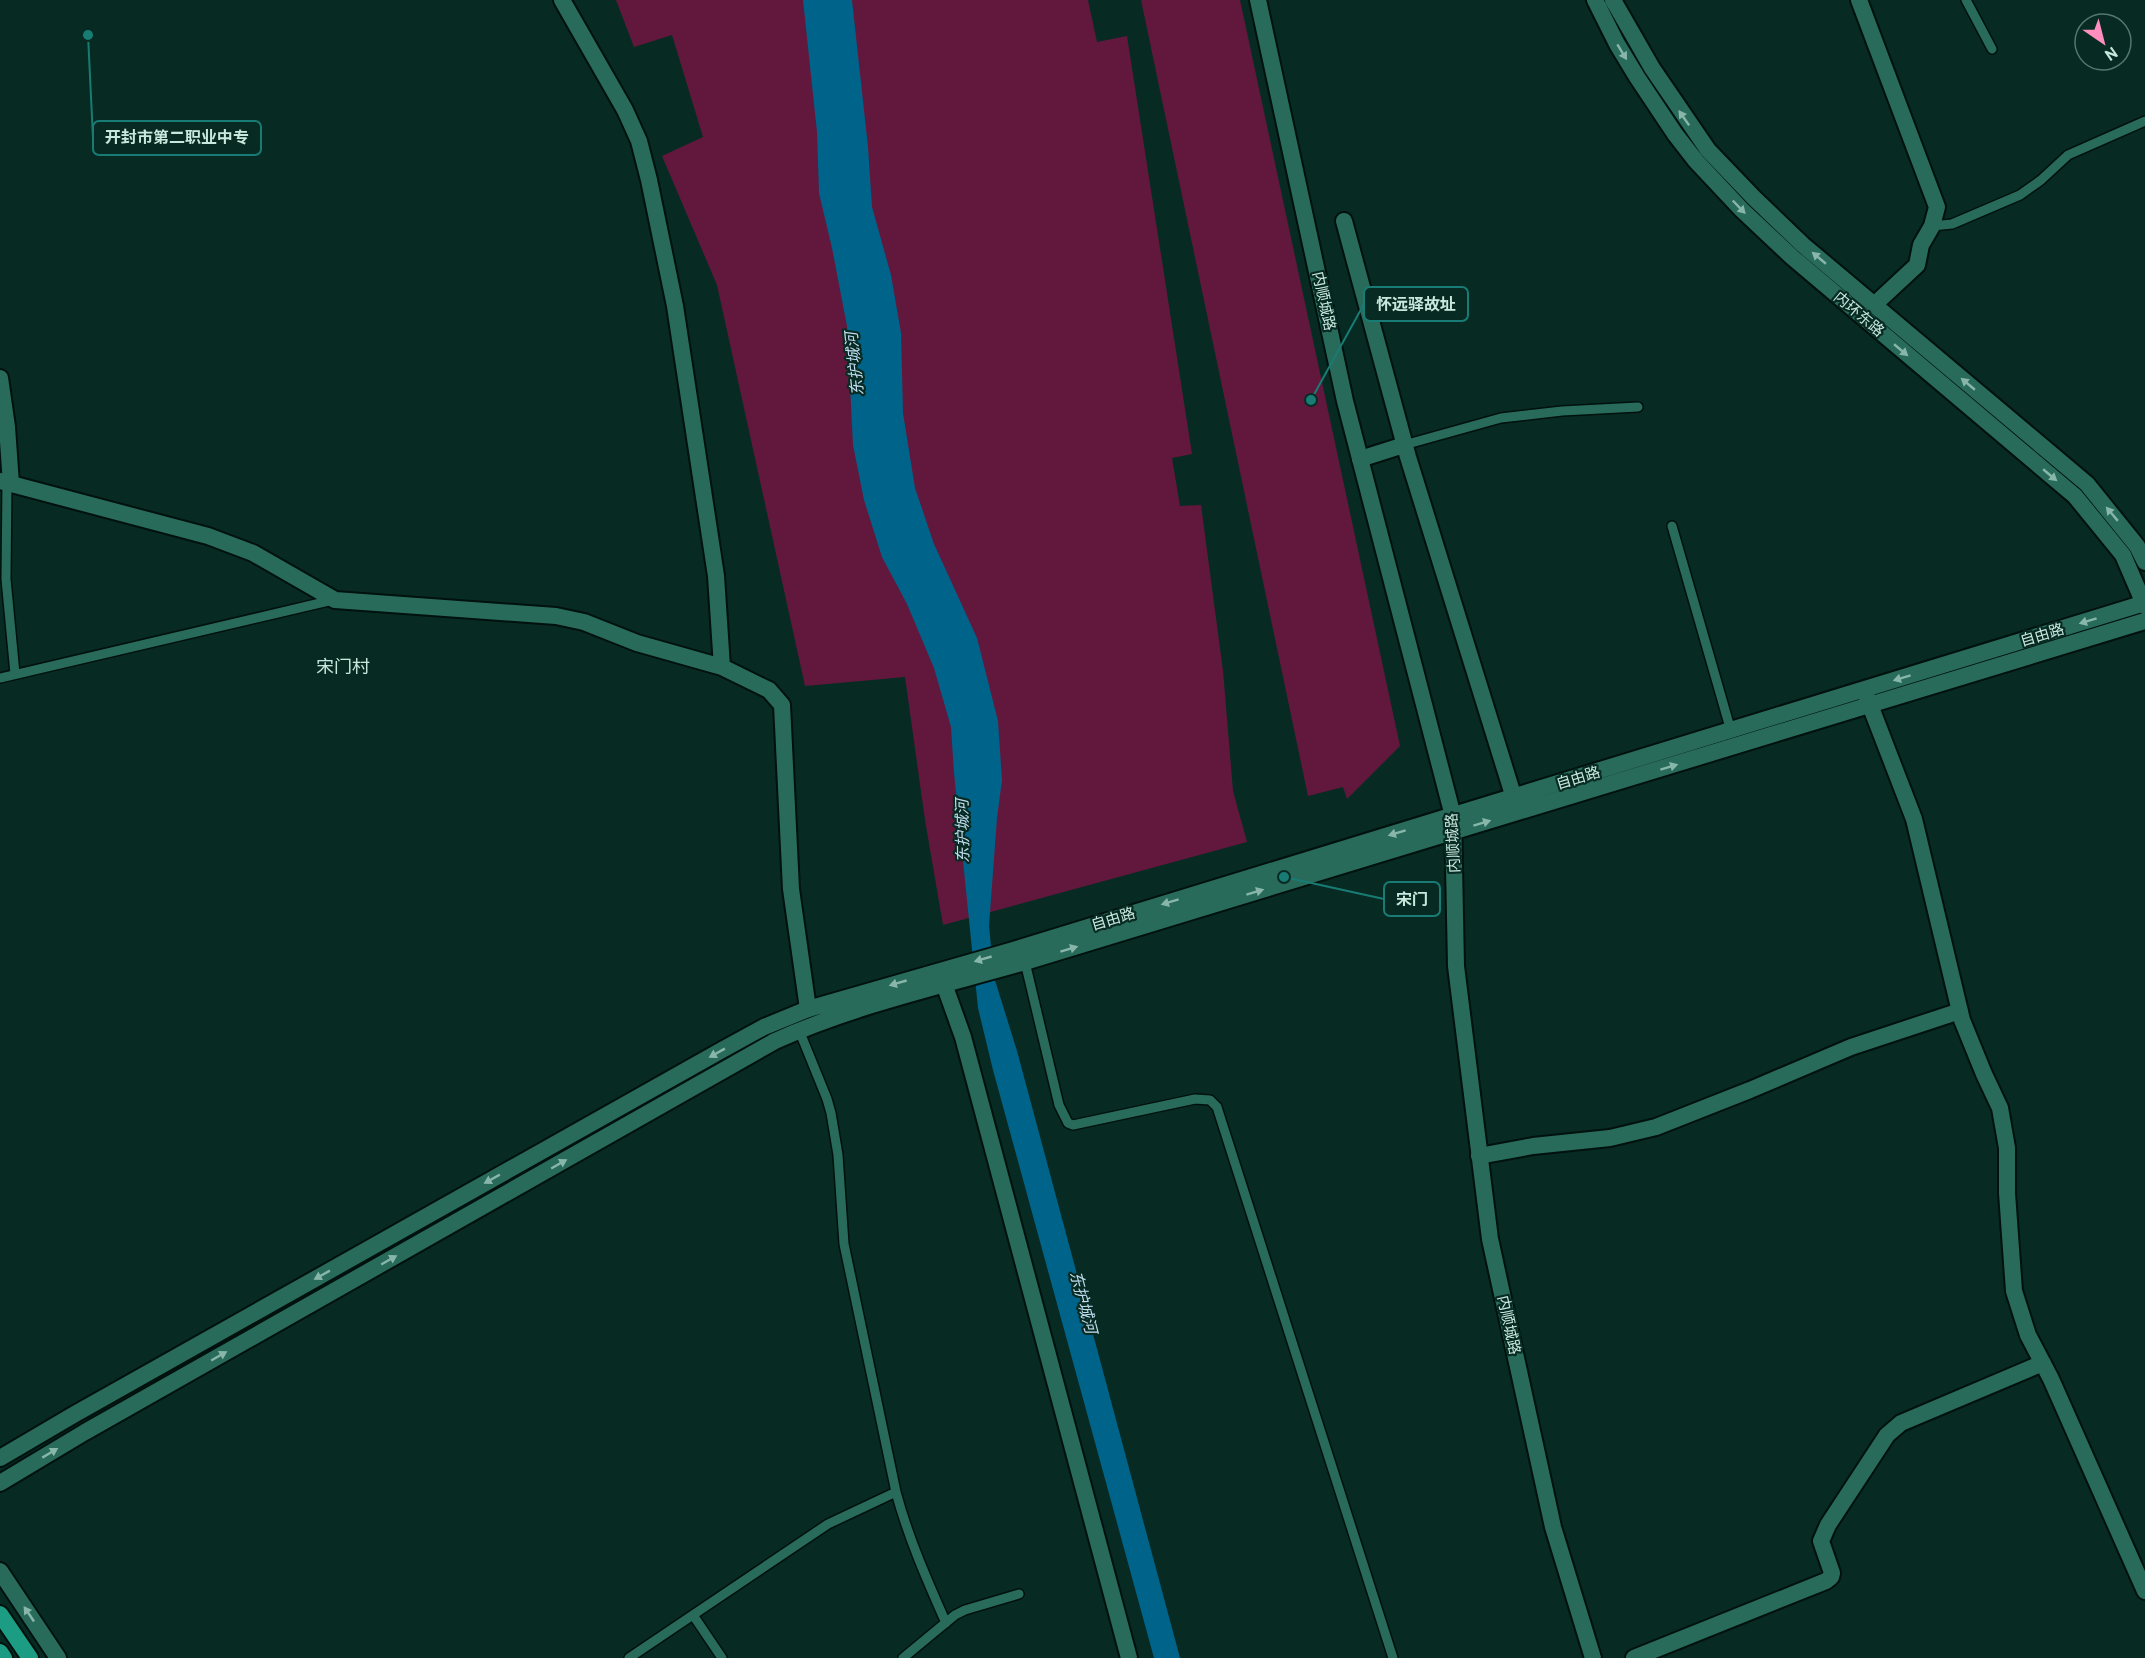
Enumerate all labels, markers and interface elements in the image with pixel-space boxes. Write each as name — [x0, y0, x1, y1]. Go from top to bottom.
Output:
north arrow — [2073, 12, 2133, 72]
text: N — [2100, 41, 2121, 64]
one-way arrow — [1616, 44, 1627, 60]
one-way arrow — [1678, 110, 1690, 126]
callout: 开封市第二职业中专 — [93, 121, 261, 155]
text: 开封市第二职业中专 — [105, 128, 249, 149]
one-way arrow — [1732, 199, 1746, 213]
one-way arrow — [1812, 252, 1827, 265]
street label: 内顺城路 — [1307, 270, 1338, 333]
callout: 怀远驿故址 — [1364, 287, 1468, 321]
street label: 内环东路 — [1829, 289, 1887, 342]
text: 怀远驿故址 — [1376, 296, 1456, 316]
water label: 东护城河 — [842, 328, 869, 397]
one-way arrow — [1893, 343, 1909, 356]
one-way arrow — [1961, 378, 1976, 391]
one-way arrow — [2042, 468, 2057, 481]
one-way arrow — [2106, 506, 2119, 522]
one-way arrow — [2079, 616, 2097, 626]
street label: 自由路 — [2018, 621, 2067, 652]
district label: 宋门村 — [316, 657, 370, 680]
one-way arrow — [1893, 674, 1911, 683]
one-way arrow — [1660, 761, 1678, 771]
street label: 自由路 — [1554, 764, 1603, 795]
water label: 东护城河 — [953, 796, 975, 863]
street label: 内顺城路 — [1443, 812, 1466, 873]
one-way arrow — [1473, 818, 1491, 827]
one-way arrow — [1388, 829, 1406, 838]
callout: 宋门 — [1384, 882, 1440, 916]
one-way arrow — [1246, 887, 1264, 896]
text: 宋门 — [1396, 891, 1428, 911]
one-way arrow — [1161, 898, 1179, 907]
street label: 自由路 — [1089, 905, 1138, 936]
one-way arrow — [1060, 944, 1078, 953]
one-way arrow — [973, 954, 992, 964]
one-way arrow — [889, 979, 907, 988]
one-way arrow — [708, 1048, 725, 1058]
one-way arrow — [551, 1159, 568, 1169]
one-way arrow — [484, 1174, 501, 1184]
one-way arrow — [381, 1255, 398, 1265]
water label: 东护城河 — [1064, 1269, 1101, 1339]
one-way arrow — [314, 1270, 331, 1280]
street label: 内顺城路 — [1492, 1294, 1523, 1357]
one-way arrow — [211, 1351, 228, 1361]
one-way arrow — [42, 1448, 59, 1458]
one-way arrow — [23, 1607, 35, 1623]

